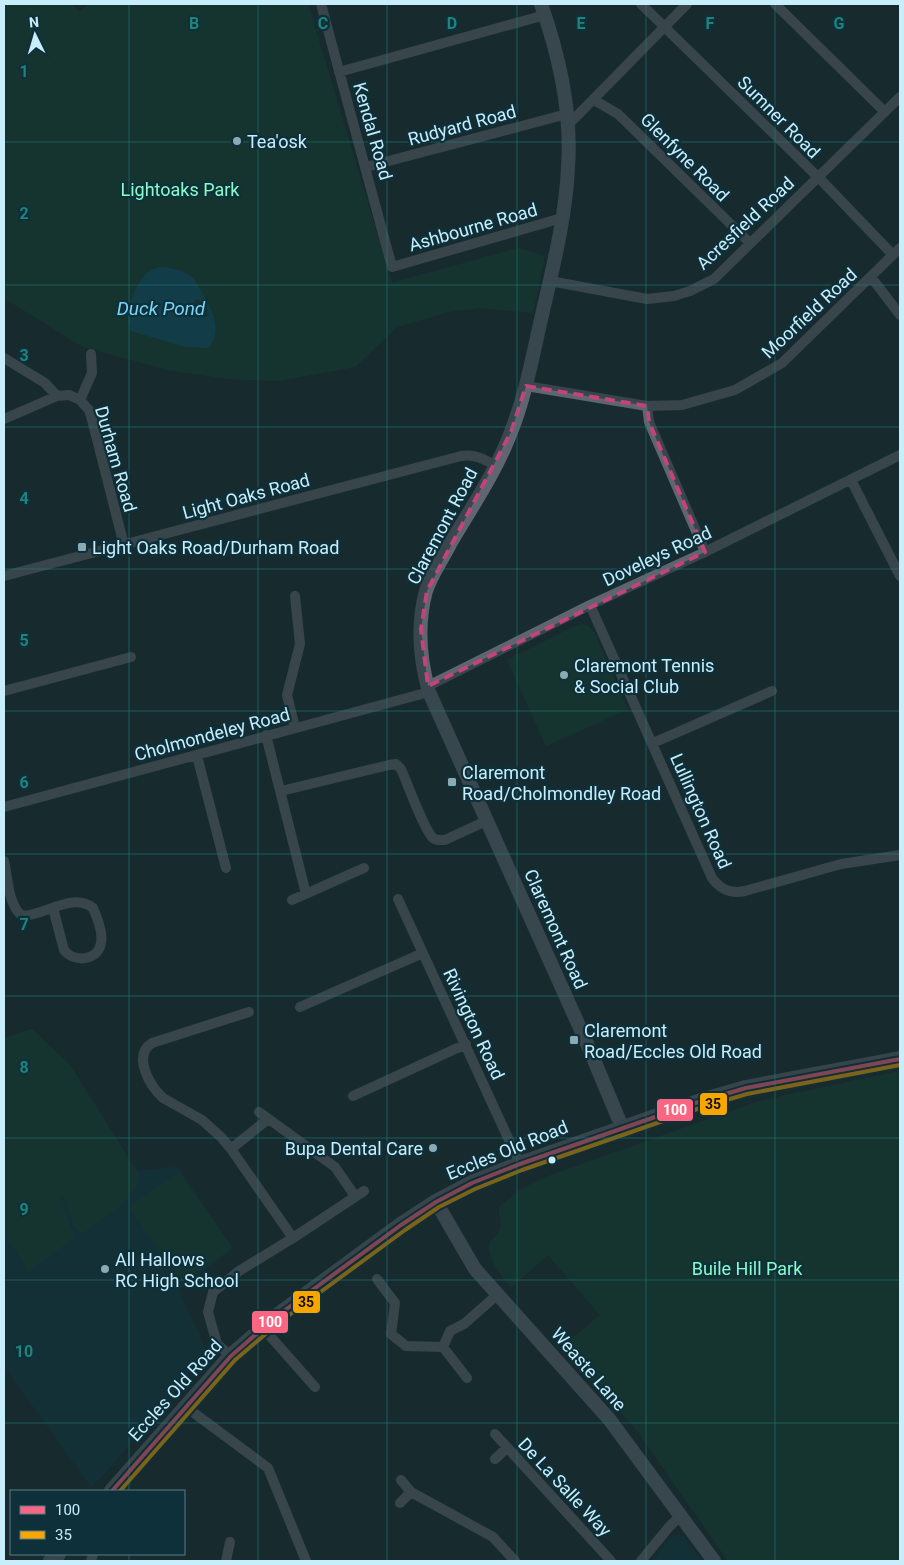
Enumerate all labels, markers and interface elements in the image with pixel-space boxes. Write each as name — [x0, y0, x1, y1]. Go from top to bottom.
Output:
north arrow — [10, 10, 60, 60]
text: N — [28, 14, 39, 30]
text: B — [189, 14, 199, 33]
text: C — [318, 14, 328, 33]
text: D — [447, 14, 457, 33]
text: E — [577, 14, 586, 33]
text: F — [706, 14, 715, 33]
text: G — [834, 14, 845, 33]
text: 1 — [19, 62, 29, 81]
street label: Sumner Road — [733, 71, 825, 163]
street label: Kendal Road — [349, 80, 397, 182]
street label: Rudyard Road — [406, 100, 518, 150]
street label: Glenfyne Road — [637, 109, 733, 205]
place label: Tea'osk — [247, 131, 308, 152]
marker: Tea'osk — [231, 135, 243, 147]
street label: Acresfield Road — [692, 172, 798, 274]
park label: Lightoaks Park — [120, 179, 240, 200]
street label: Ashbourne Road — [406, 199, 540, 255]
text: 2 — [19, 204, 29, 223]
street label: Moorfield Road — [757, 264, 861, 362]
water label: Duck Pond — [117, 297, 206, 320]
text: 3 — [19, 346, 29, 365]
street label: Durham Road — [91, 404, 141, 514]
street label: Claremont Road — [402, 464, 482, 588]
street label: Light Oaks Road — [180, 469, 312, 523]
text: 4 — [19, 489, 29, 508]
street label: Doveleys Road — [599, 522, 715, 590]
place label: Light Oaks Road/Durham Road — [92, 537, 339, 558]
marker: Light Oaks Road/Durham Road — [76, 541, 88, 553]
text: 5 — [19, 631, 29, 650]
place label: Claremont Tennis & Social Club — [574, 655, 714, 697]
marker: Claremont Tennis & Social Club — [558, 669, 570, 681]
street label: Cholmondeley Road — [132, 703, 292, 765]
street label: Lullington Road — [666, 750, 736, 872]
place label: Claremont Road/Cholmondley Road — [462, 762, 661, 804]
text: 6 — [19, 773, 29, 792]
marker: Claremont Road/Cholmondley Road — [446, 776, 458, 788]
street label: Claremont Road — [520, 866, 592, 992]
text: 7 — [19, 915, 29, 934]
street label: Rivington Road — [439, 965, 509, 1083]
place label: Claremont Road/Eccles Old Road — [584, 1020, 762, 1062]
marker: Claremont Road/Eccles Old Road — [568, 1034, 580, 1046]
text: 8 — [19, 1058, 29, 1077]
line badge: 35 — [699, 1092, 728, 1116]
text: 35 — [705, 1096, 721, 1112]
line badge: 100 — [656, 1098, 694, 1122]
text: 100 — [663, 1102, 687, 1118]
street label: Eccles Old Road — [443, 1116, 571, 1184]
place label: Bupa Dental Care — [285, 1138, 423, 1159]
marker: Bupa Dental Care — [427, 1142, 439, 1154]
unlabelled marker — [547, 1155, 557, 1165]
text: 9 — [19, 1200, 29, 1219]
place label: All Hallows RC High School — [115, 1249, 239, 1291]
park label: Buile Hill Park — [692, 1258, 803, 1279]
marker: All Hallows RC High School — [99, 1263, 111, 1275]
line badge: 35 — [292, 1290, 321, 1314]
text: 35 — [298, 1294, 314, 1310]
line badge: 100 — [251, 1310, 289, 1334]
text: 100 — [258, 1314, 282, 1330]
street label: Weaste Lane — [547, 1323, 631, 1415]
street label: Eccles Old Road — [124, 1335, 226, 1445]
text: 10 — [15, 1342, 33, 1361]
street label: De La Salle Way — [514, 1433, 616, 1541]
legend — [10, 1490, 185, 1555]
text: 100 — [55, 1501, 80, 1519]
text: 35 — [55, 1526, 72, 1544]

